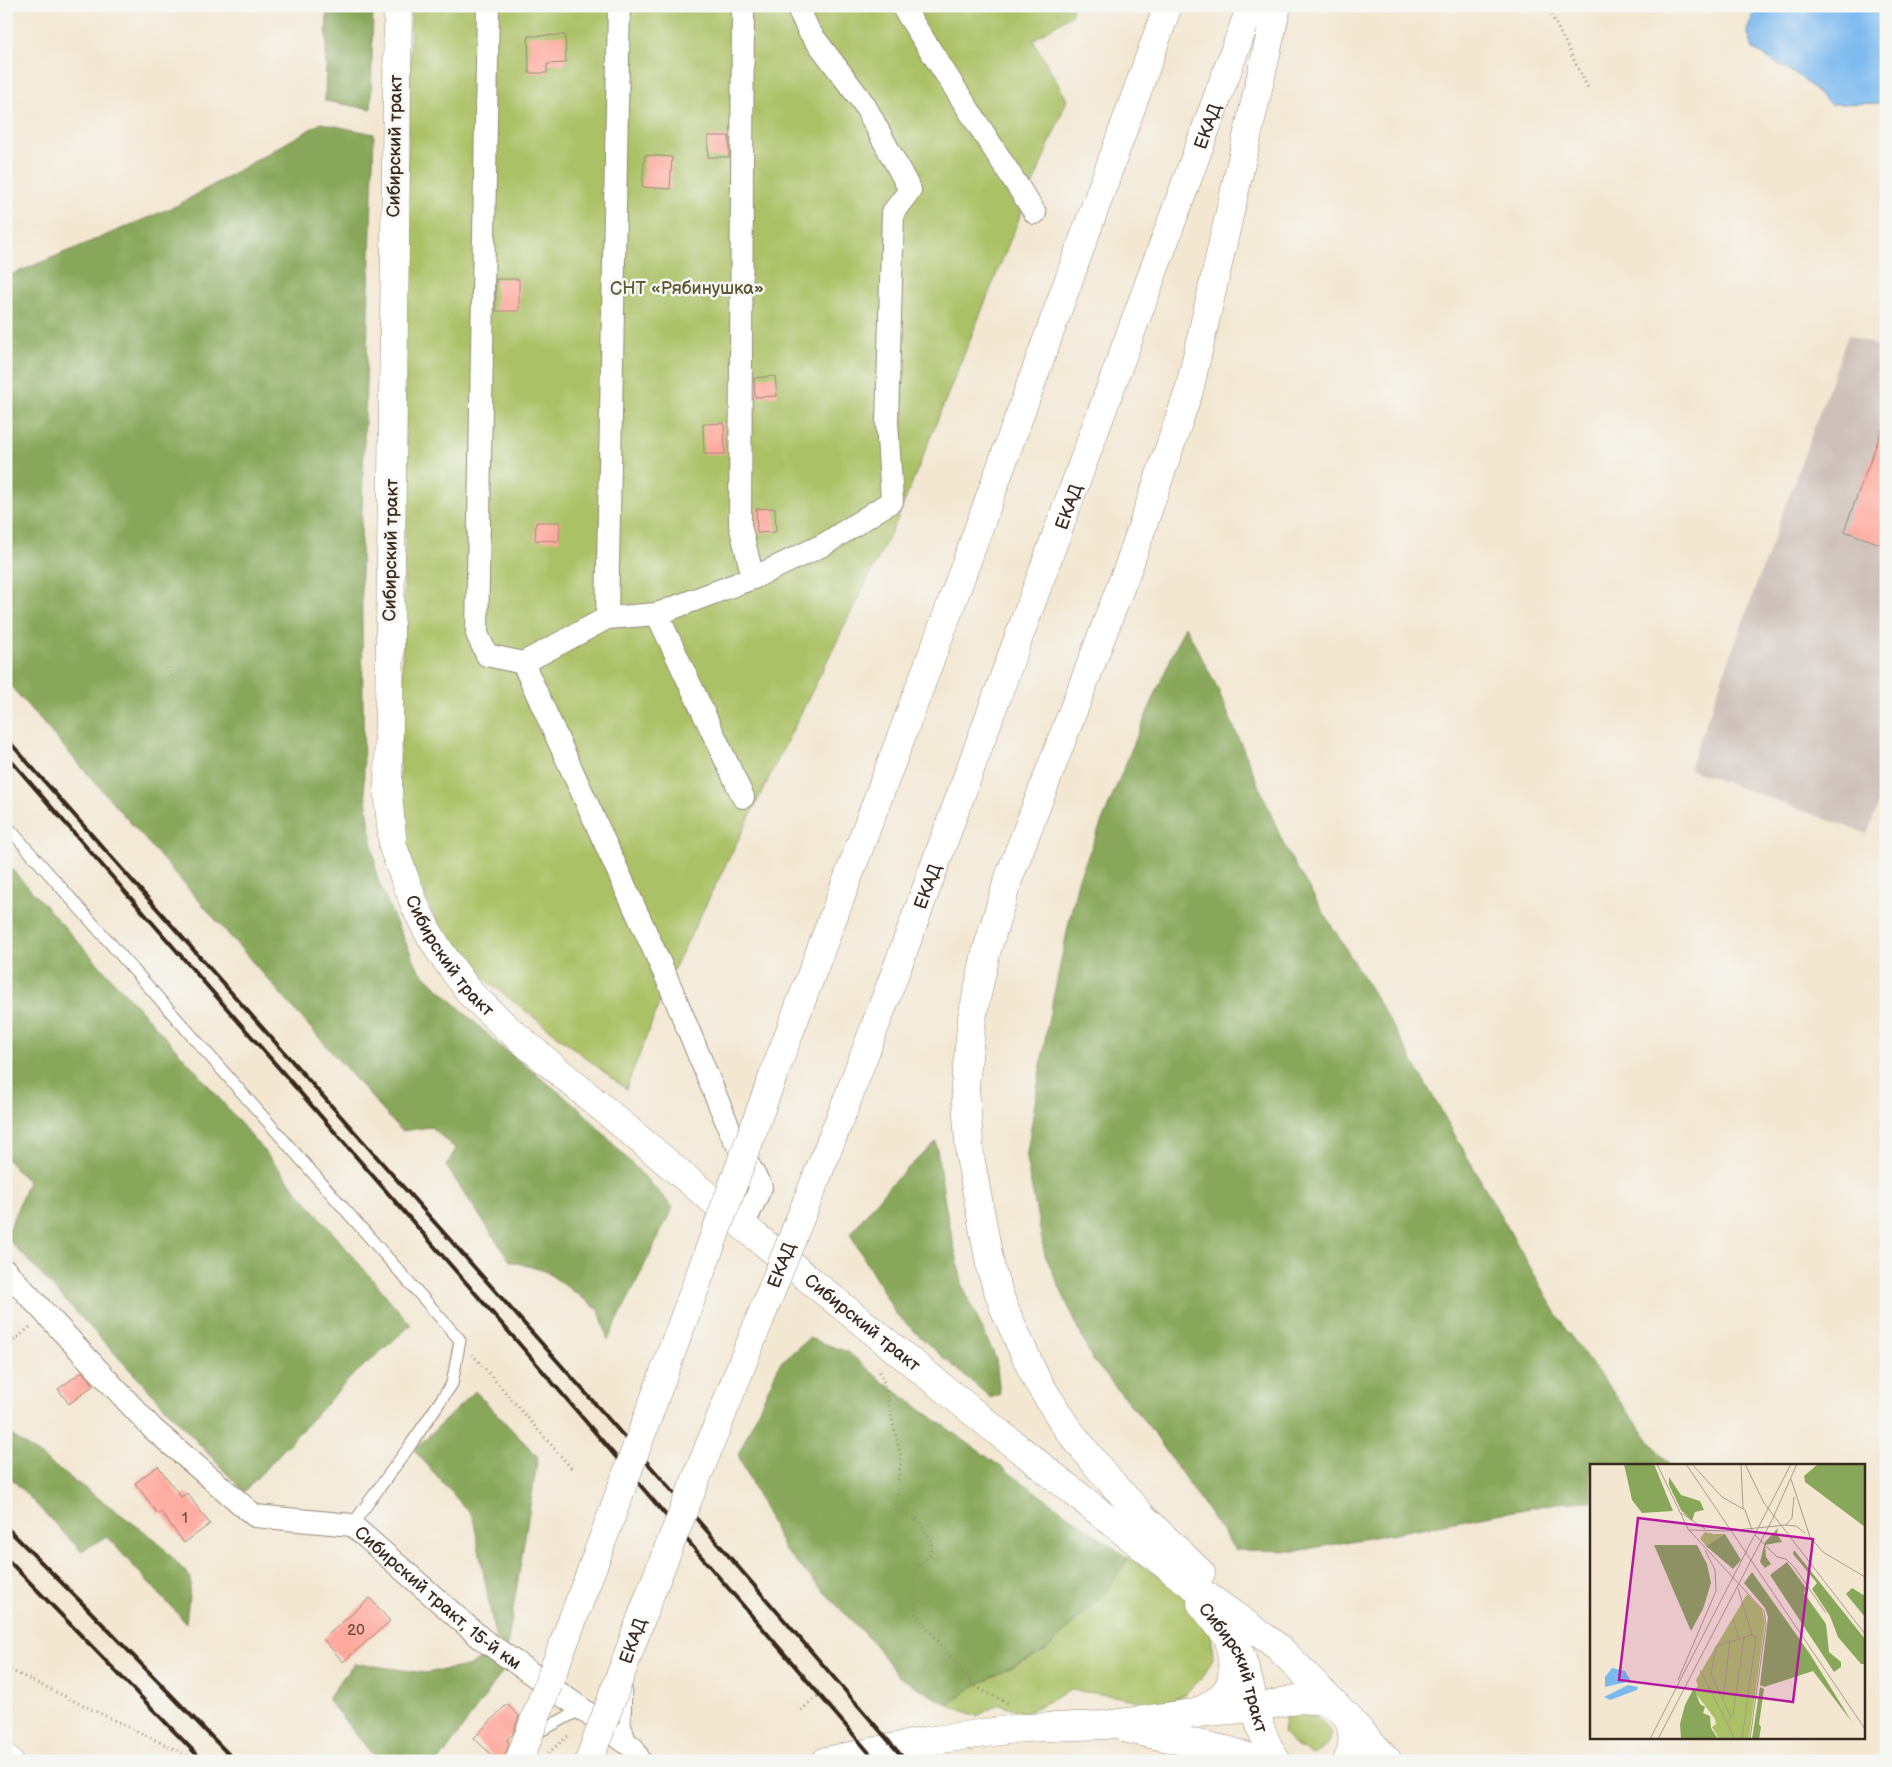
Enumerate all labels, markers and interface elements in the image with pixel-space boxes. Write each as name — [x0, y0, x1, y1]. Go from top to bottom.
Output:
street label: Сибирский тракт — [383, 74, 407, 218]
street label: ЕКАД — [1190, 100, 1226, 152]
park label: СНТ «Рябинушка» — [610, 278, 764, 299]
street label: Сибирский тракт — [379, 478, 403, 622]
street label: ЕКАД — [1051, 481, 1087, 532]
street label: ЕКАД — [910, 860, 946, 912]
street label: Сибирский тракт — [401, 892, 499, 1021]
street label: ЕКАД — [763, 1239, 800, 1291]
street label: Сибирский тракт — [800, 1269, 925, 1376]
inset map — [1590, 1464, 1864, 1740]
house number: 1 — [182, 1509, 188, 1528]
street label: Сибирский тракт, 15-й км — [350, 1522, 525, 1674]
street label: Сибирский тракт — [1194, 1598, 1272, 1736]
street label: ЕКАД — [615, 1615, 651, 1666]
house number: 20 — [347, 1621, 365, 1640]

